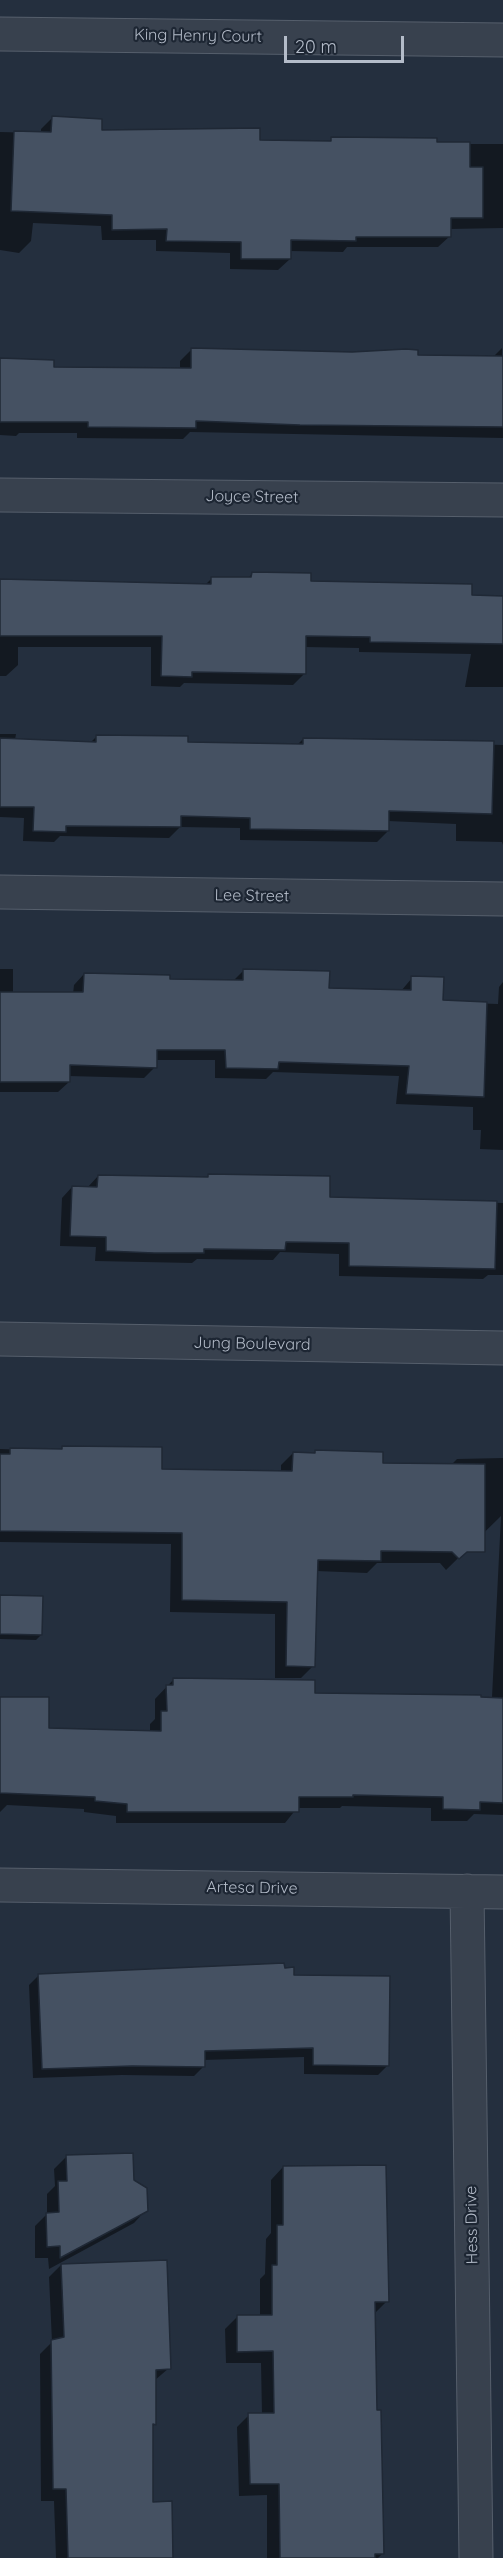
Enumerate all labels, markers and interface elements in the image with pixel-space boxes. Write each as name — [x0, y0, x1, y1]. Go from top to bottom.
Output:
scale bar — [287, 24, 407, 62]
street label: King Henry Court — [134, 25, 262, 47]
text: 20 m — [295, 35, 337, 58]
street label: Joyce Street — [205, 487, 299, 507]
street label: Lee Street — [214, 886, 290, 906]
street label: Jung Boulevard — [193, 1333, 311, 1355]
street label: Artesa Drive — [206, 1878, 298, 1898]
street label: Hess Drive — [462, 2186, 482, 2264]

